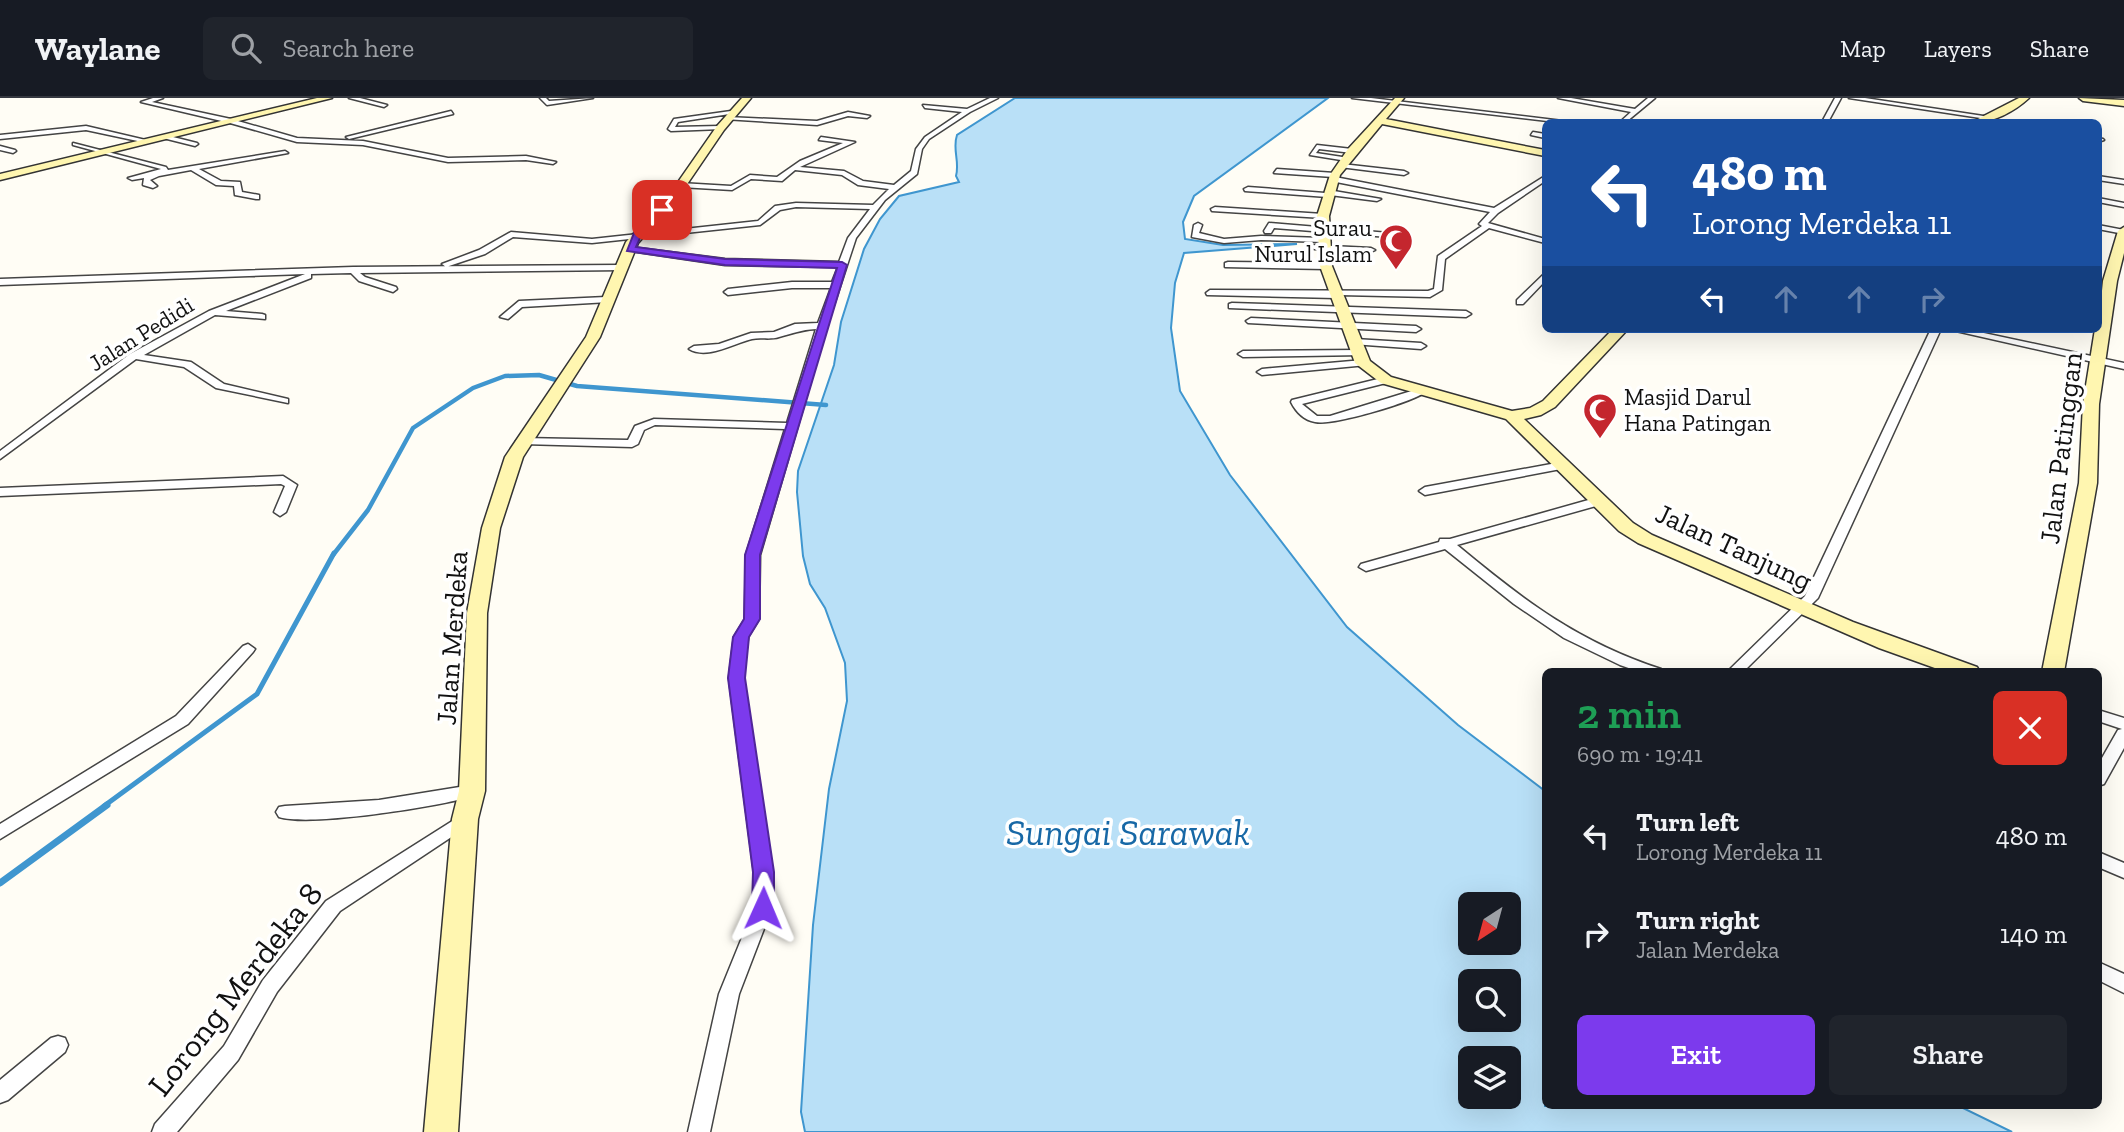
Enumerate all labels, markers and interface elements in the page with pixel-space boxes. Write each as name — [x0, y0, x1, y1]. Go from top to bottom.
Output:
search box — [203, 17, 693, 80]
text: Waylane — [35, 29, 161, 68]
icon: search — [227, 29, 265, 67]
text: Search here — [283, 32, 414, 64]
text: Map — [1840, 34, 1886, 63]
text: Layers — [1924, 34, 1992, 63]
text: Share — [2030, 34, 2089, 63]
text: 480 m — [1692, 144, 1827, 203]
icon: left — [1577, 147, 1668, 238]
pin — [632, 180, 692, 240]
icon: arrive — [643, 191, 681, 229]
text: Lorong Merdeka 11 — [1692, 204, 1951, 242]
place label: Surau Nurul Islam — [1254, 214, 1372, 268]
mosque icon: Surau Nurul Islam — [1377, 222, 1415, 271]
icon: left — [1694, 280, 1732, 318]
icon: ahead — [1767, 280, 1805, 318]
icon: ahead — [1840, 280, 1878, 318]
icon: right — [1913, 280, 1951, 318]
street label: Jalan Pedidi — [83, 291, 199, 377]
street label: Jalan Patinggan — [2033, 350, 2089, 546]
place label: Masjid Darul Hana Patingan — [1624, 383, 1771, 437]
mosque icon: Masjid Darul Hana Patingan — [1581, 391, 1619, 440]
street label: Jalan Tanjung — [1651, 496, 1817, 598]
street label: Jalan Merdeka — [429, 549, 475, 726]
text: 2 min — [1577, 688, 1681, 739]
button: close — [1993, 691, 2067, 765]
text: 690 m · 19:41 — [1577, 740, 1703, 768]
text: Turn left — [1636, 806, 1739, 838]
water label: Sungai Sarawak — [1006, 810, 1250, 854]
icon: left — [1577, 817, 1615, 855]
text: 480 m — [1996, 820, 2067, 852]
text: Lorong Merdeka 11 — [1636, 838, 1822, 866]
position arrow — [726, 871, 800, 945]
street label: Lorong Merdeka 8 — [140, 875, 330, 1103]
north arrow — [1458, 892, 1521, 956]
map controls — [1458, 892, 1521, 1109]
text: Turn right — [1636, 904, 1759, 936]
icon: right — [1577, 915, 1615, 953]
text: 140 m — [2000, 918, 2067, 950]
text: Jalan Merdeka — [1636, 936, 1779, 964]
button: search — [1458, 969, 1521, 1032]
button: Exit — [1577, 1015, 1815, 1095]
button: Share — [1829, 1015, 2067, 1095]
button: layers — [1458, 1046, 1521, 1109]

